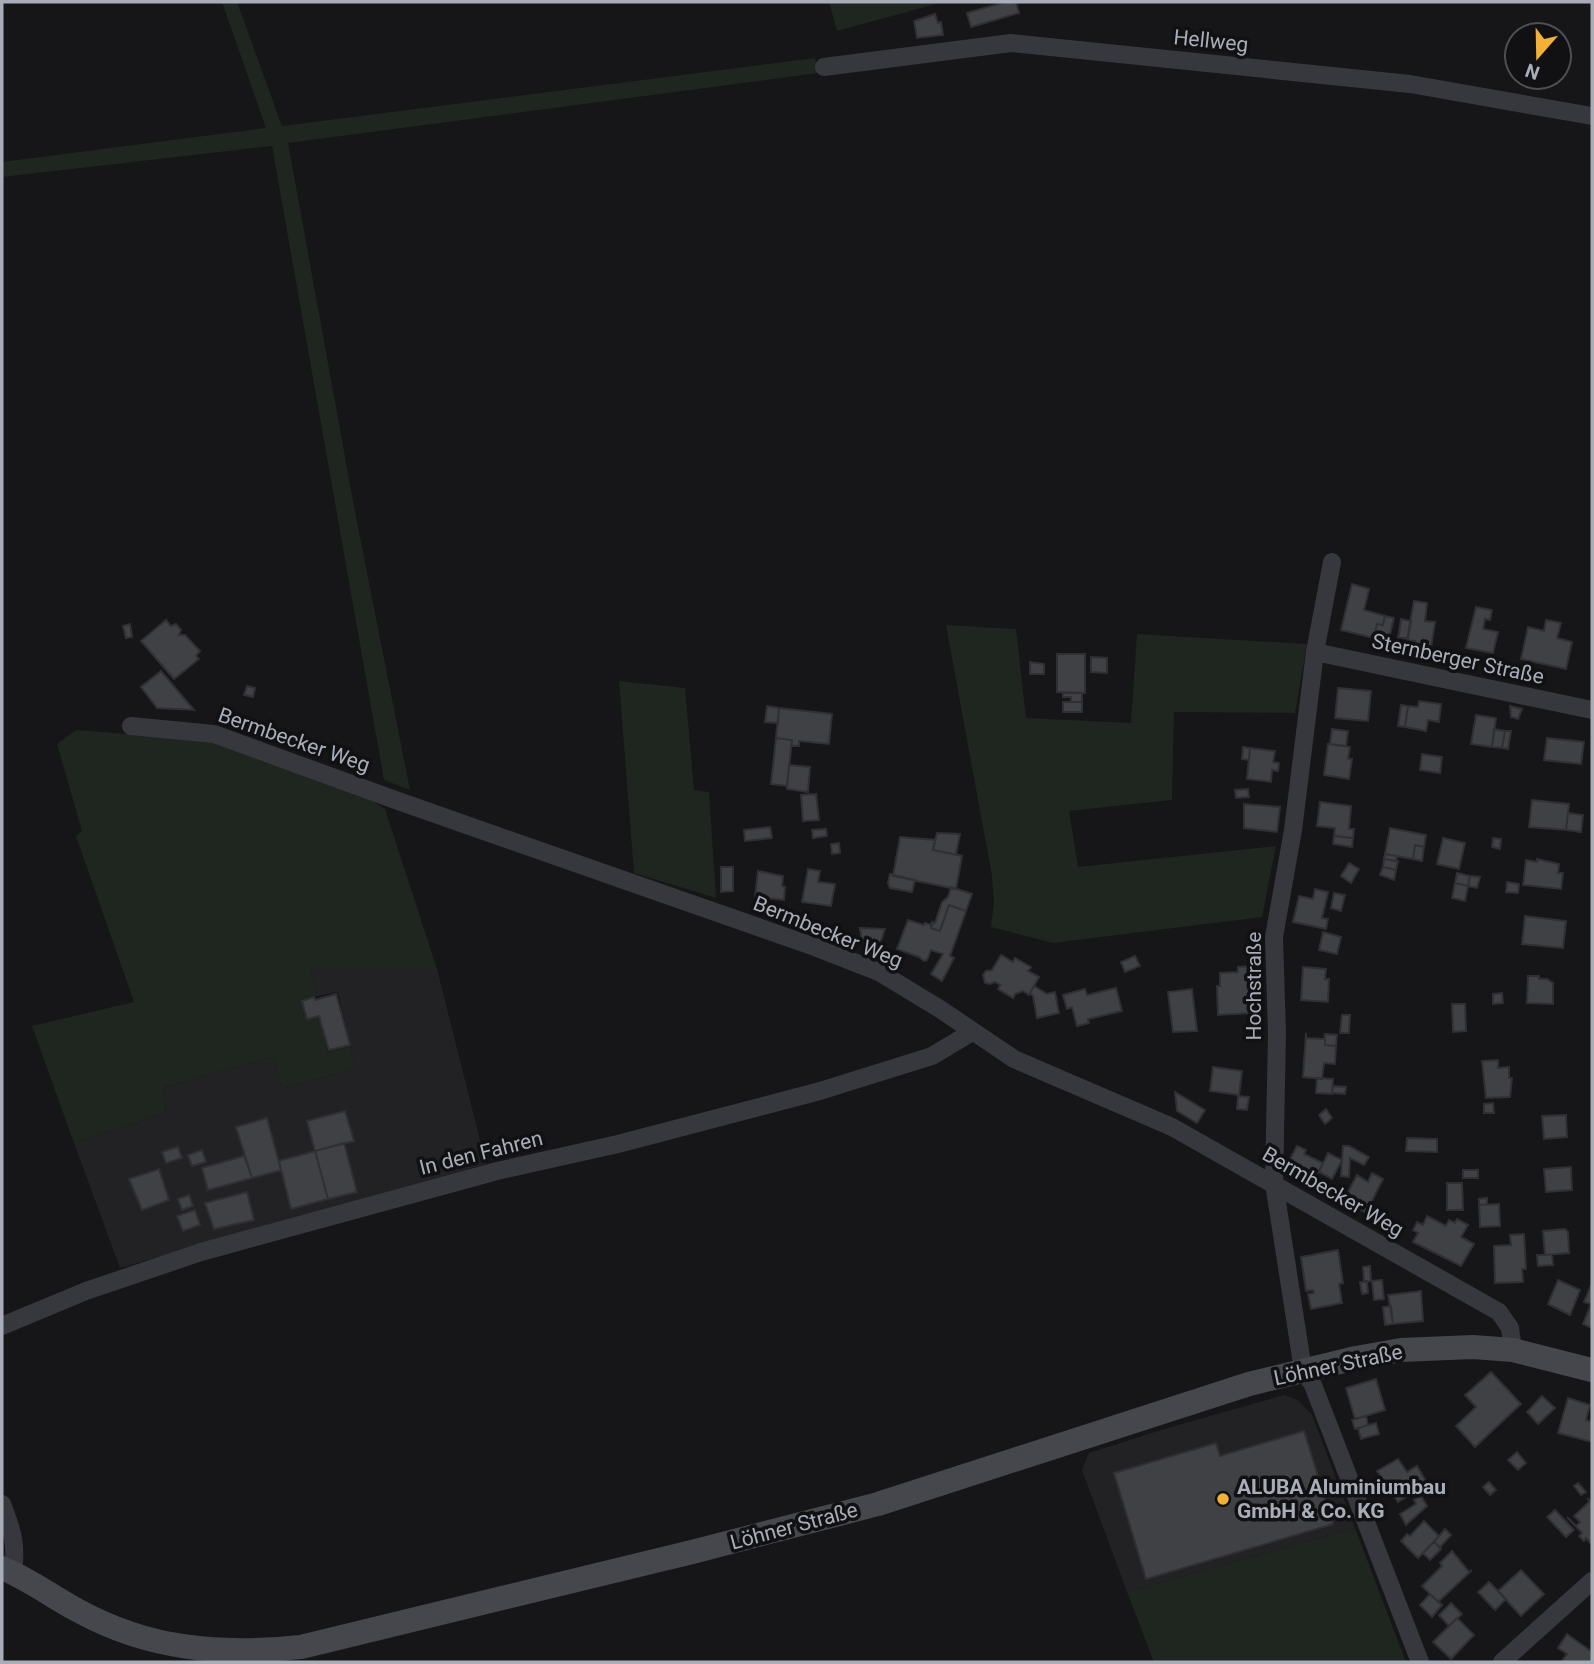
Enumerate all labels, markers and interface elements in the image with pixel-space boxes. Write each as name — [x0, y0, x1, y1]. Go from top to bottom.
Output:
north arrow — [1503, 21, 1573, 91]
street label: Hellweg — [1172, 25, 1250, 57]
text: N — [1522, 58, 1543, 85]
street label: Sternberger Straße — [1370, 629, 1546, 689]
street label: Bermbecker Weg — [215, 703, 373, 777]
street label: Bermbecker Weg — [750, 891, 906, 973]
street label: Hochstraße — [1242, 932, 1266, 1040]
street label: In den Fahren — [417, 1126, 545, 1180]
street label: Bermbecker Weg — [1258, 1142, 1408, 1242]
street label: Löhner Straße — [1271, 1340, 1405, 1390]
place label: ALUBA Aluminiumbau GmbH & Co. KG — [1237, 1475, 1446, 1523]
marker: ALUBA Aluminiumbau GmbH & Co. KG — [1215, 1491, 1231, 1507]
street label: Löhner Straße — [728, 1497, 860, 1555]

